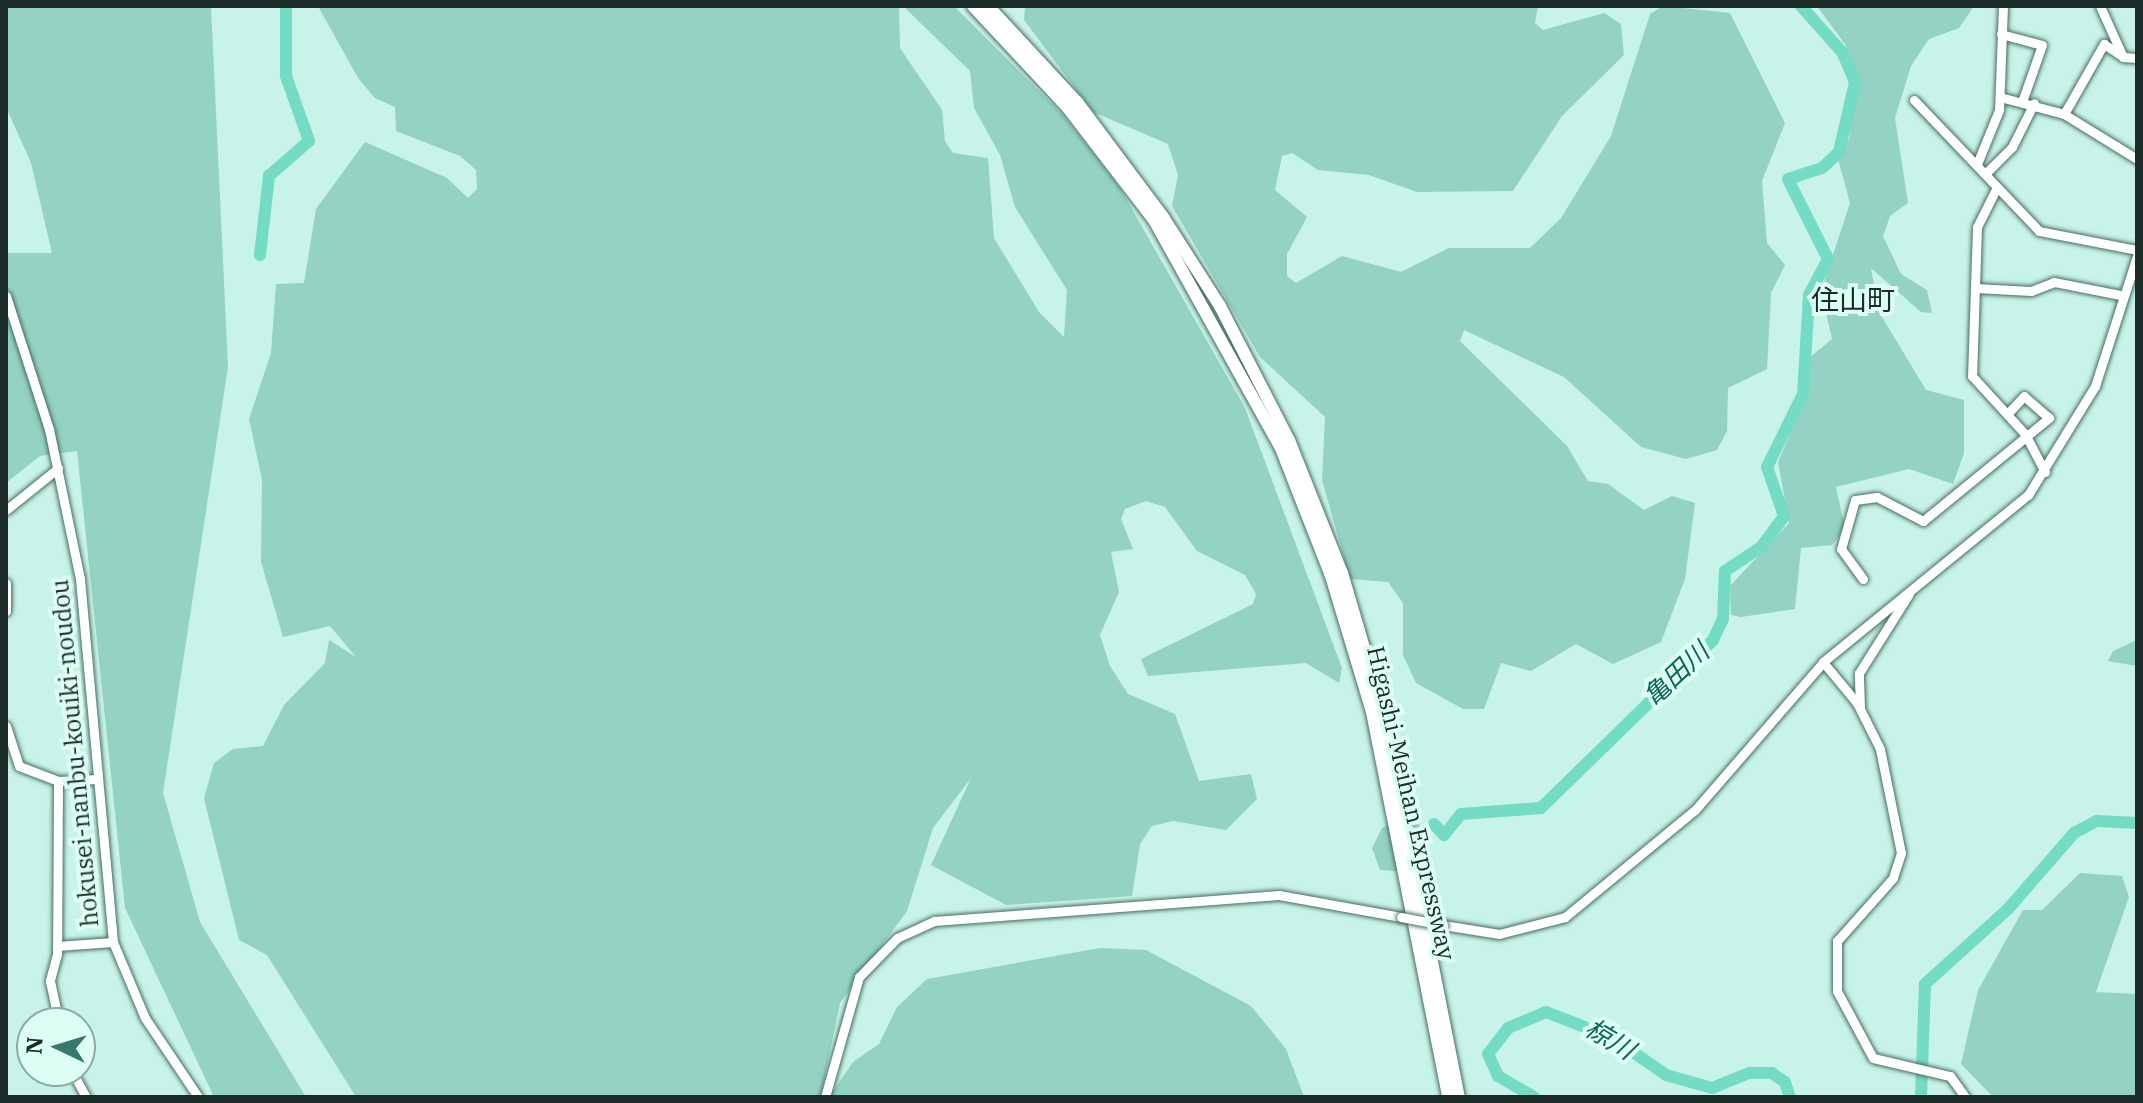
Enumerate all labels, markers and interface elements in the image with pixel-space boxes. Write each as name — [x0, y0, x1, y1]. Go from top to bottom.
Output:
district label: 住山町 — [1811, 283, 1895, 317]
street label: hokusei-nanbu-kouiki-noudou — [45, 578, 105, 928]
water label: 亀田川 — [1637, 636, 1715, 712]
street label: Higashi-Meihan Expressway — [1361, 643, 1461, 963]
north arrow — [16, 1007, 96, 1087]
water label: 椋川 — [1580, 1012, 1640, 1066]
text: N — [18, 1036, 49, 1055]

